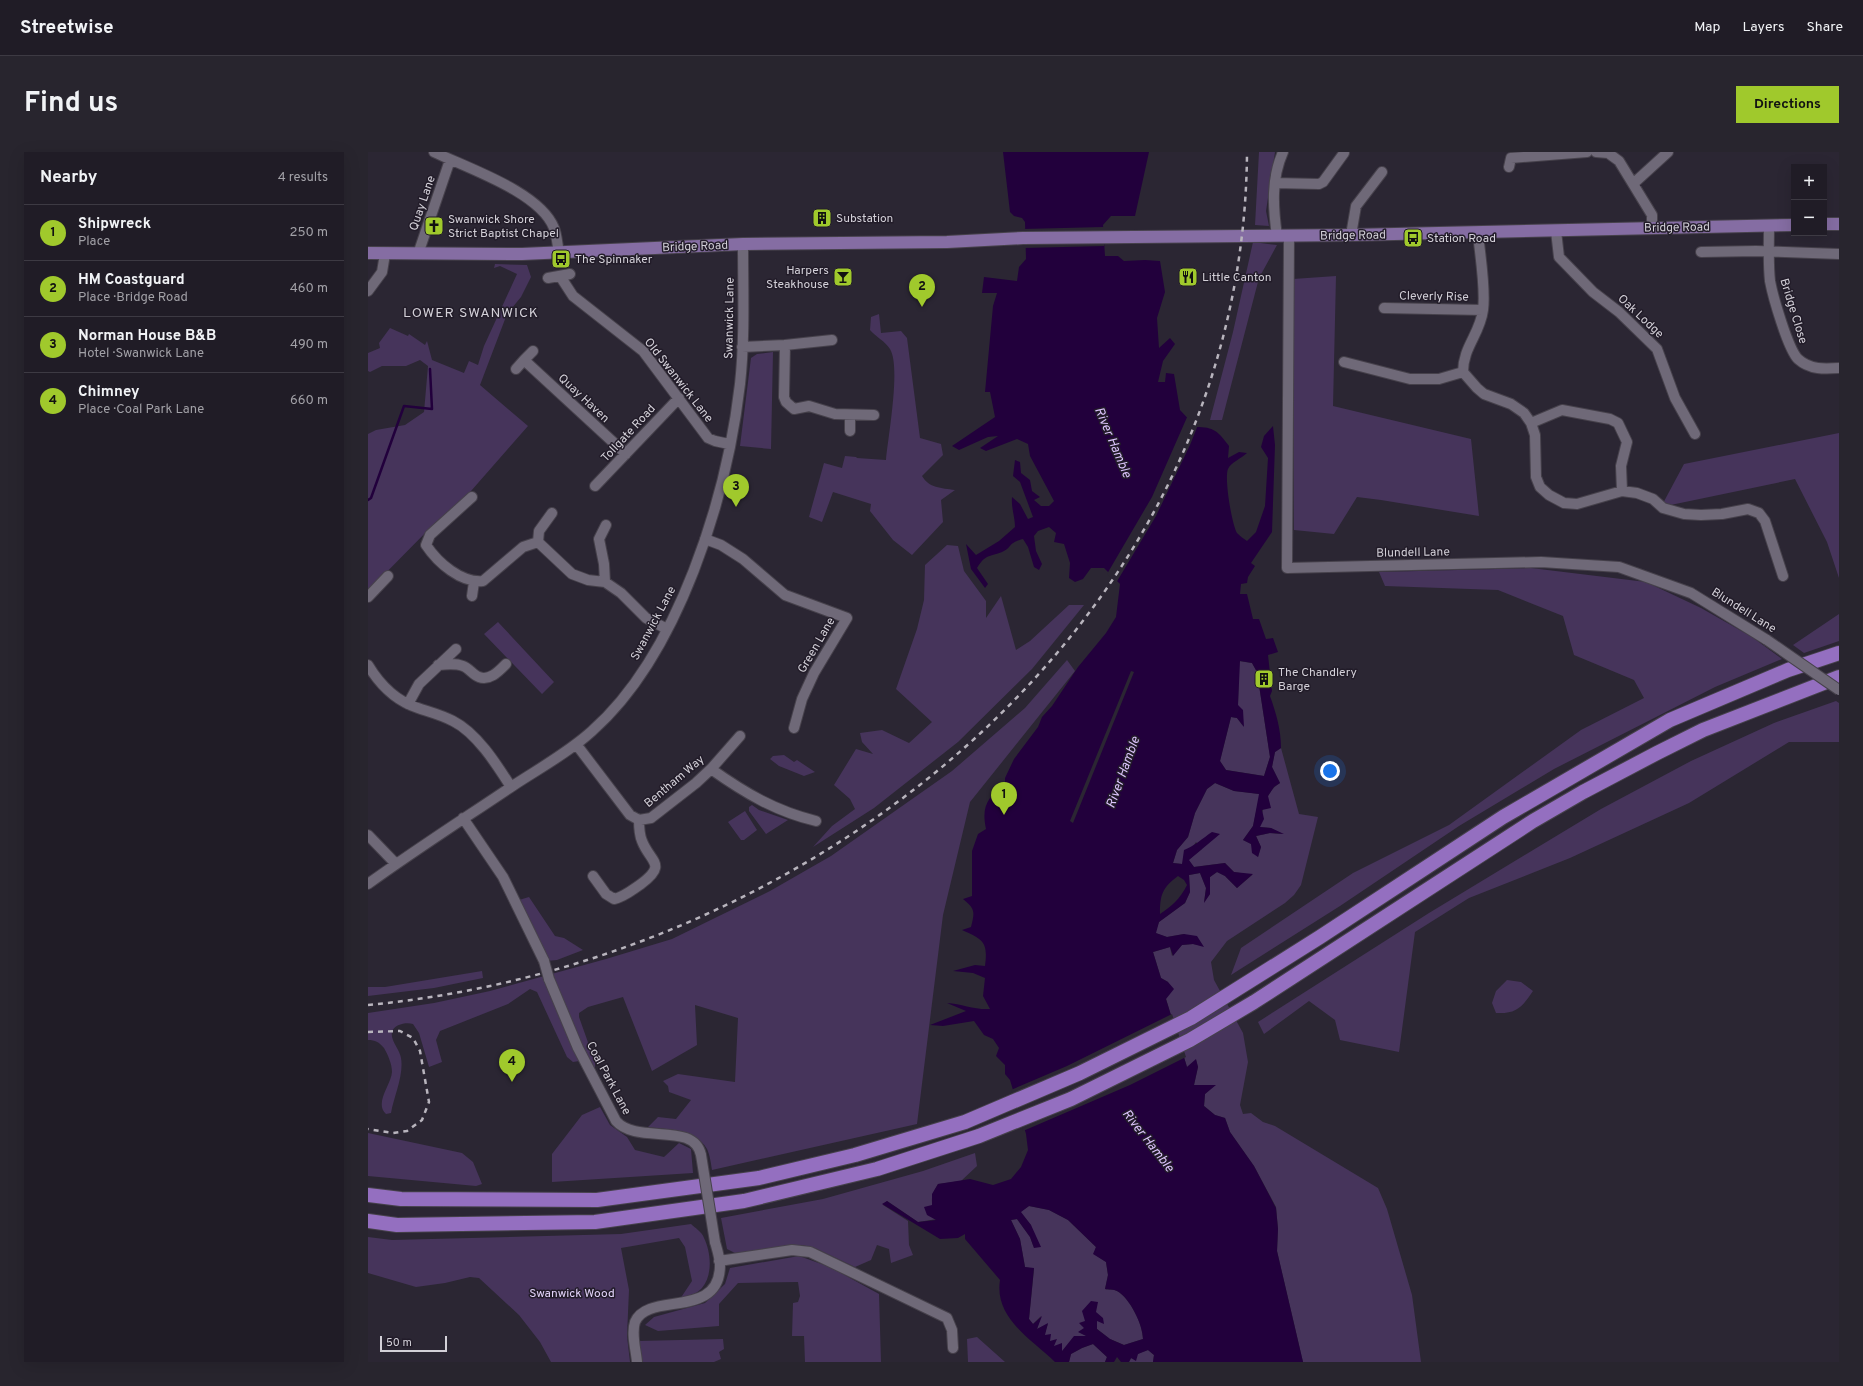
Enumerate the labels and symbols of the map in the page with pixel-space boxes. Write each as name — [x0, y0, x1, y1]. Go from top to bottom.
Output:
street label: Quay Lane — [406, 173, 440, 233]
building icon: Substation — [811, 207, 833, 229]
place label: Substation — [836, 211, 893, 227]
place label: Swanwick Shore Strict Baptist Chapel — [448, 212, 559, 242]
church icon: Swanwick Shore Strict Baptist Chapel — [423, 215, 445, 237]
street label: Bridge Road — [1644, 219, 1710, 237]
street label: Bridge Road — [1320, 227, 1386, 245]
bus stop icon: Station Road — [1402, 227, 1424, 249]
place label: Station Road — [1427, 231, 1496, 247]
street label: Bridge Road — [662, 238, 728, 256]
bus stop icon: The Spinnaker — [550, 248, 572, 270]
place label: The Spinnaker — [575, 252, 653, 268]
place label: Harpers Steakhouse — [766, 263, 829, 293]
bar icon: Harpers Steakhouse — [832, 266, 854, 288]
restaurant icon: Little Canton — [1177, 266, 1199, 288]
place label: Little Canton — [1202, 270, 1271, 286]
pin: 2 — [909, 274, 935, 307]
street label: Swanwick Lane — [721, 277, 739, 359]
street label: Bridge Close — [1775, 277, 1811, 346]
street label: Cleverly Rise — [1399, 288, 1469, 306]
street label: Oak Lodge — [1614, 291, 1667, 342]
district label: LOWER SWANWICK — [403, 305, 539, 322]
street label: Old Swanwick Lane — [640, 335, 716, 426]
street label: Quay Haven — [554, 371, 612, 427]
street label: Tollgate Road — [598, 401, 660, 466]
water label: River Hamble — [1090, 405, 1134, 481]
pin: 3 — [723, 474, 749, 507]
street label: Blundell Lane — [1376, 544, 1450, 562]
street label: Swanwick Lane — [628, 584, 680, 663]
street label: Blundell Lane — [1708, 585, 1779, 637]
street label: Green Lane — [794, 615, 839, 676]
place label: The Chandlery Barge — [1278, 665, 1357, 695]
building icon: The Chandlery Barge — [1253, 668, 1275, 690]
water label: River Hamble — [1103, 734, 1144, 811]
street label: Bentham Way — [641, 752, 708, 812]
your location — [1320, 761, 1340, 781]
pin: 1 — [991, 782, 1017, 815]
street label: Coal Park Lane — [582, 1039, 634, 1118]
pin: 4 — [499, 1049, 525, 1082]
water label: River Hamble — [1118, 1107, 1177, 1176]
park label: Swanwick Wood — [529, 1286, 615, 1302]
scale bar — [380, 1334, 447, 1353]

